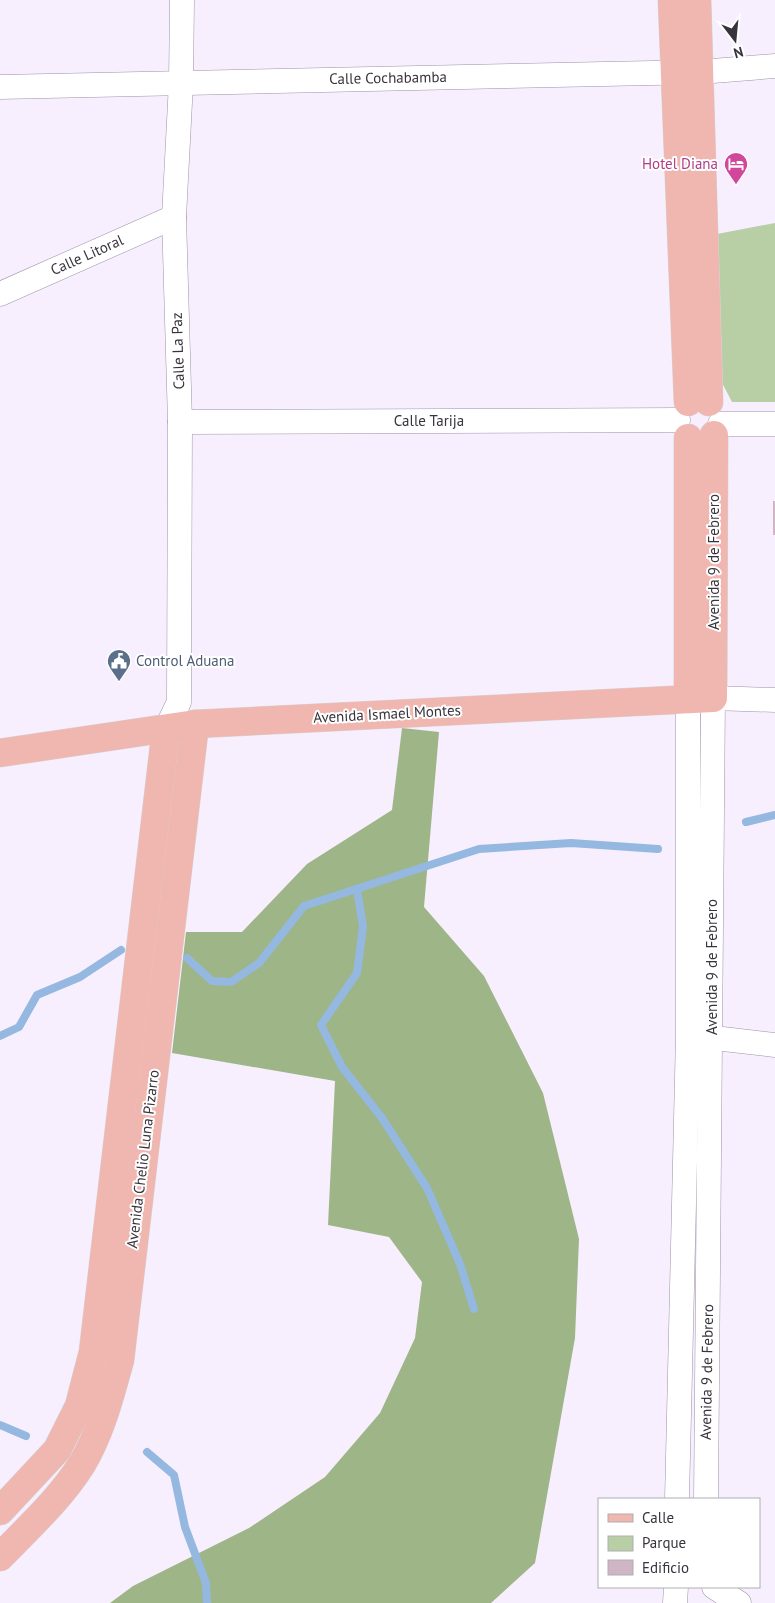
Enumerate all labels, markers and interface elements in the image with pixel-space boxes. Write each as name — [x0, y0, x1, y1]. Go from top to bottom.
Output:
north arrow — [710, 15, 760, 65]
text: N — [732, 43, 745, 62]
street label: Calle Cochabamba — [329, 67, 447, 88]
hotel icon: Hotel Diana — [723, 151, 749, 185]
place label: Hotel Diana — [642, 154, 718, 173]
street label: Calle Litoral — [47, 230, 127, 279]
street label: Calle La Paz — [167, 312, 188, 390]
street label: Calle Tarija — [394, 411, 464, 430]
street label: Avenida 9 de Febrero — [704, 494, 723, 630]
public building icon: Control Aduana — [106, 648, 132, 682]
place label: Control Aduana — [136, 651, 234, 670]
street label: Avenida Ismael Montes — [313, 700, 461, 727]
street label: Avenida 9 de Febrero — [702, 899, 721, 1035]
street label: Avenida Chelio Luna Pizarro — [122, 1069, 163, 1249]
street label: Avenida 9 de Febrero — [696, 1304, 717, 1440]
legend — [598, 1498, 760, 1588]
text: Calle — [642, 1508, 674, 1527]
text: Parque — [642, 1533, 686, 1552]
text: Edificio — [642, 1558, 689, 1577]

